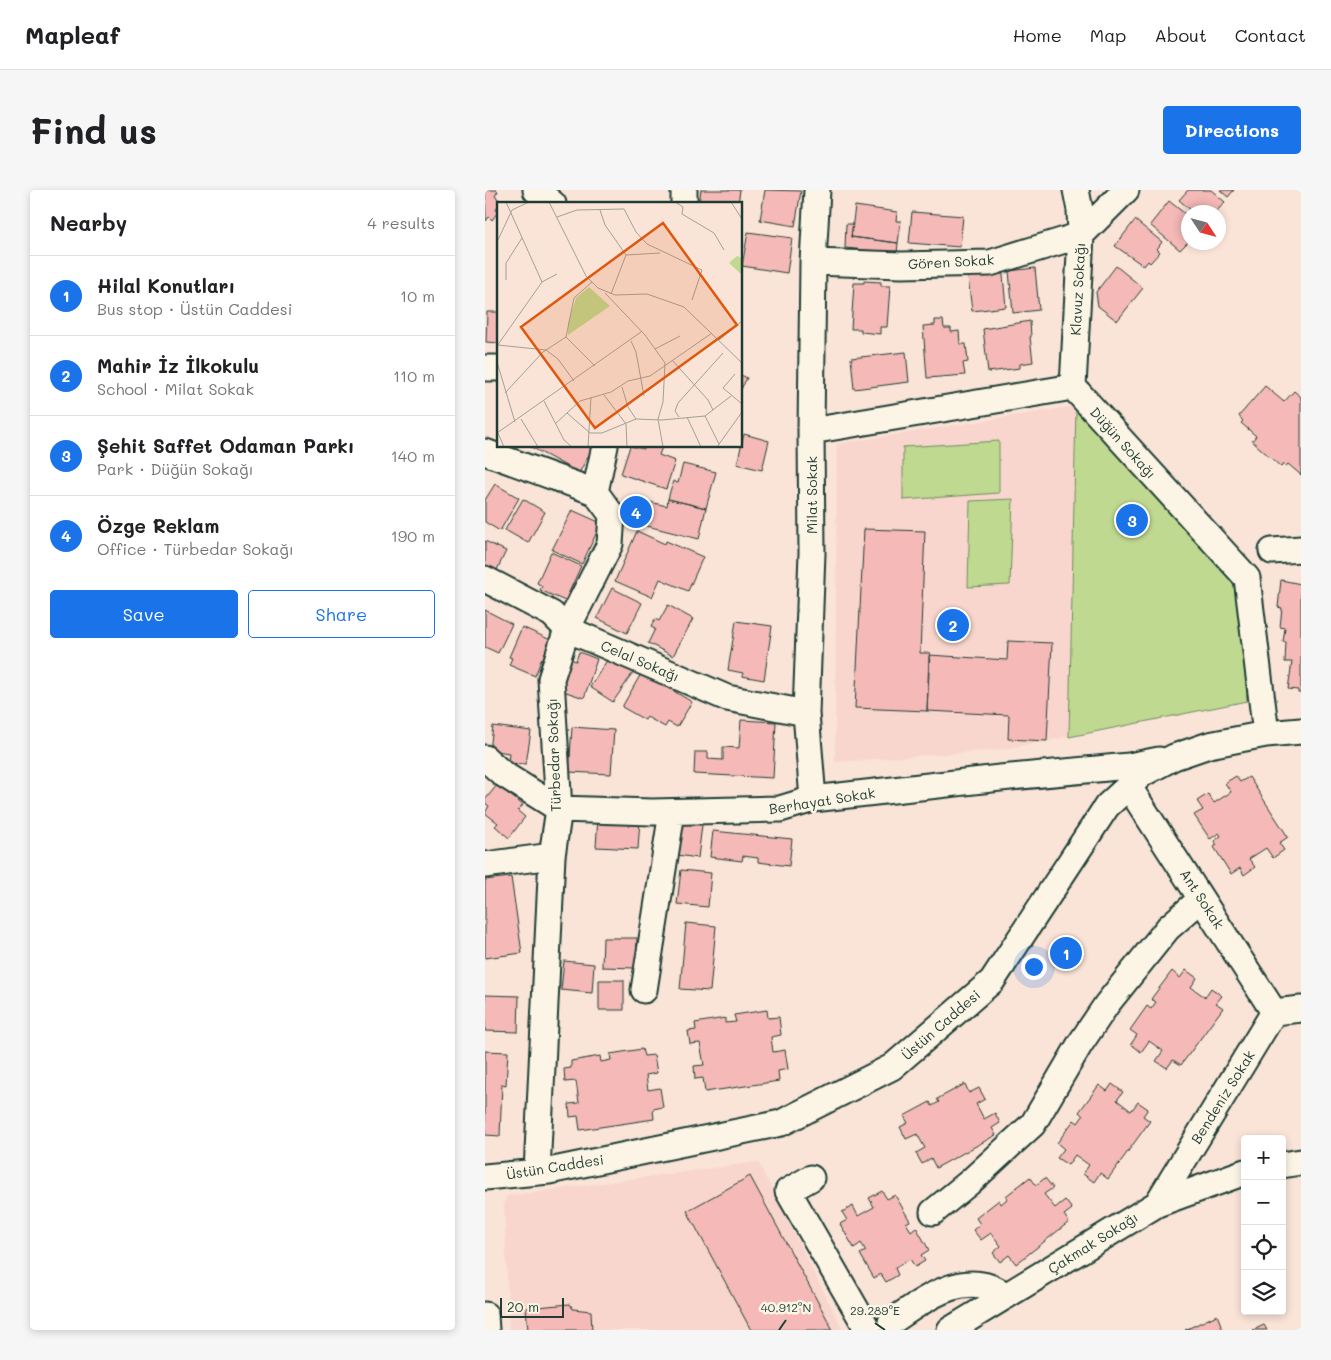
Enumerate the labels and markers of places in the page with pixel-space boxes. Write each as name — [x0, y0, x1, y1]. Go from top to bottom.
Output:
pin: 4 — [620, 493, 652, 531]
pin: 3 — [1116, 501, 1148, 539]
pin: 2 — [937, 606, 969, 644]
pin: 1 — [1050, 934, 1082, 972]

